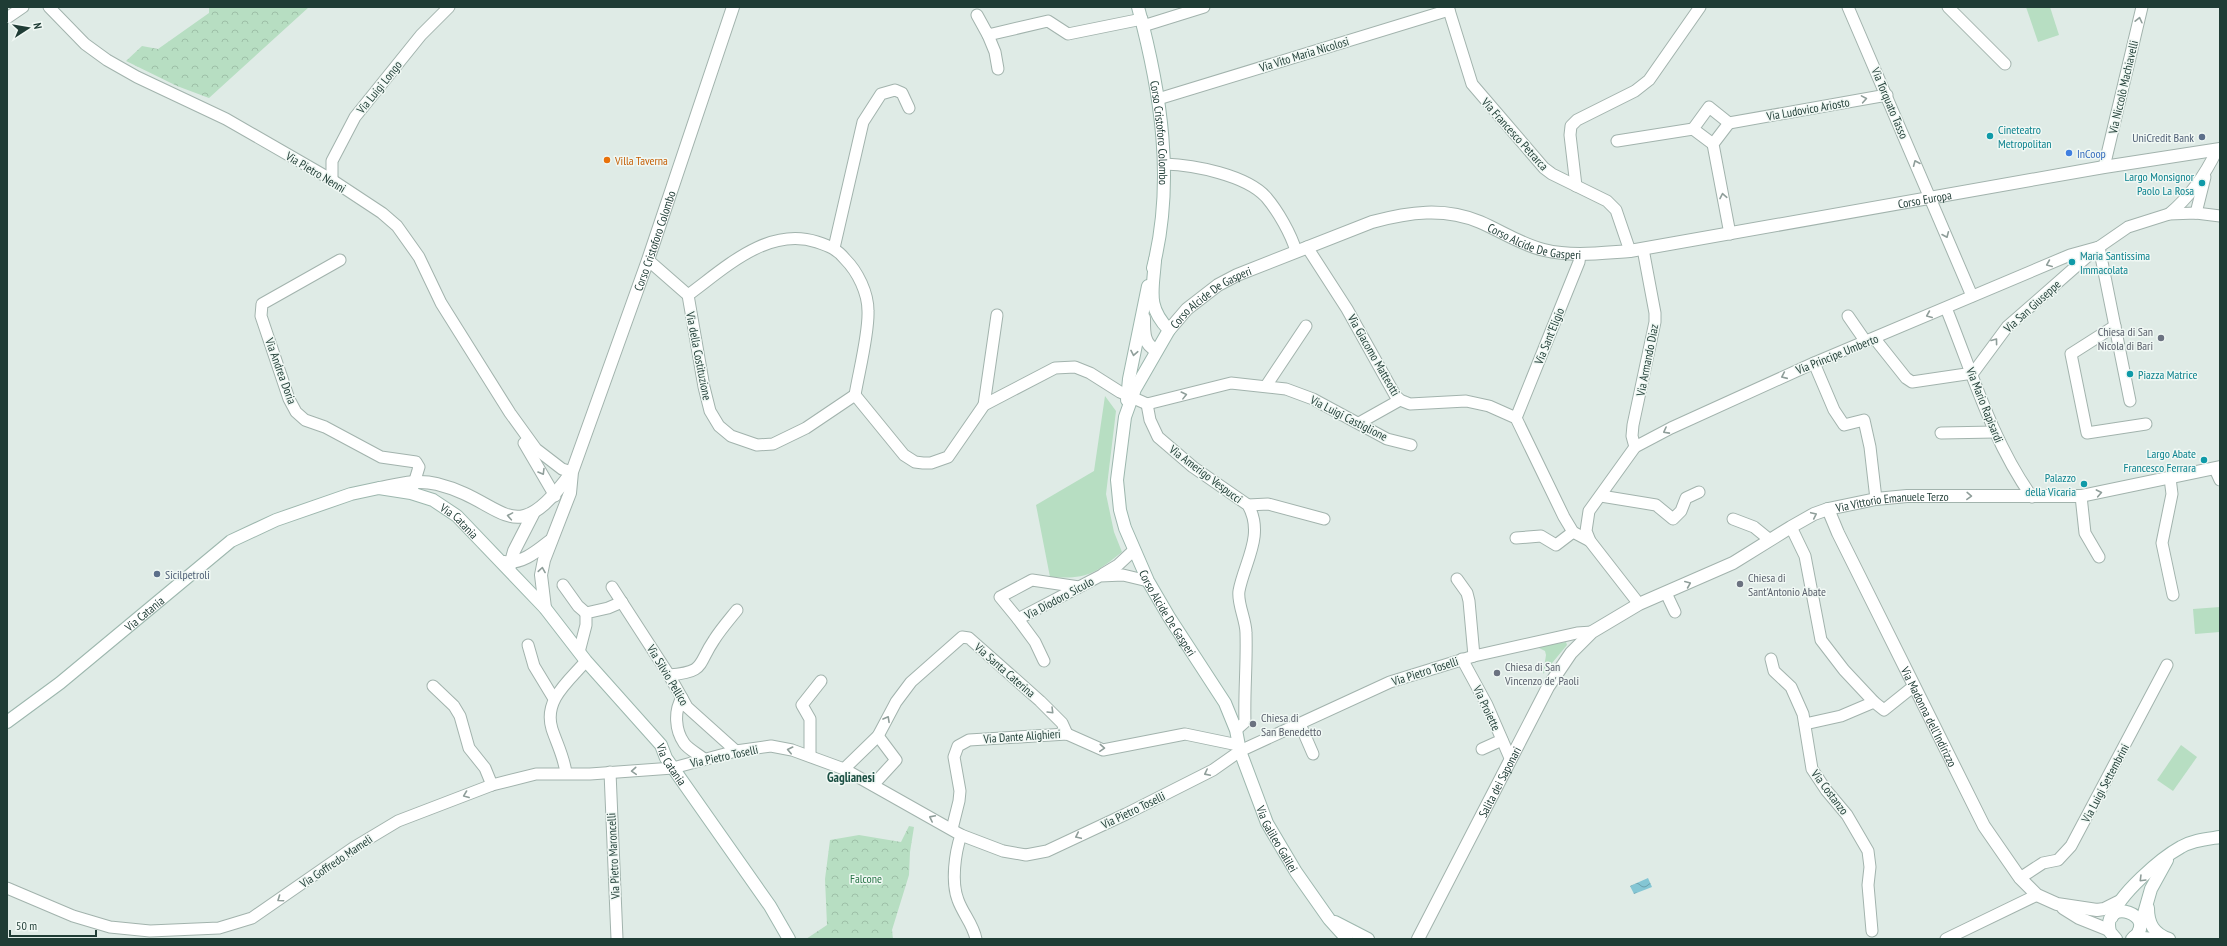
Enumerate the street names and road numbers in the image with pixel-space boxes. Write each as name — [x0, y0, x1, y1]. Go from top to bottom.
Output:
street label: Via Vito Maria Nicolosi — [1256, 33, 1351, 75]
street label: Via Niccolò Machiavelli — [2105, 39, 2141, 136]
street label: Via Luigi Longo — [352, 58, 405, 117]
street label: Via Torquato Tasso — [1868, 64, 1912, 141]
street label: Corso Cristoforo Colombo — [1147, 79, 1172, 185]
street label: Via Francesco Petrarca — [1478, 94, 1552, 174]
street label: Via Ludovico Ariosto — [1764, 94, 1851, 124]
street label: Via Pietro Nenni — [282, 148, 349, 196]
street label: Corso Europa — [1896, 187, 1953, 211]
street label: Corso Cristoforo Colombo — [630, 189, 678, 293]
street label: Corso Alcide De Gasperi — [1485, 219, 1581, 261]
street label: Corso Alcide De Gasperi — [1167, 263, 1253, 331]
street label: Via San Giuseppe — [2000, 277, 2064, 336]
street label: Via Sant'Eligio — [1530, 306, 1567, 367]
street label: Via della Costituzione — [683, 310, 715, 402]
street label: Via Giacomo Matteotti — [1344, 311, 1403, 399]
street label: Via Armando Diaz — [1632, 323, 1661, 398]
street label: Via Principe Umberto — [1793, 331, 1880, 378]
street label: Via Andrea Doria — [262, 335, 300, 406]
street label: Via Mario Rapisardi — [1963, 364, 2007, 445]
street label: Via Luigi Castiglione — [1307, 392, 1390, 444]
street label: Via Amerigo Vespucci — [1166, 441, 1245, 506]
street label: Via Vittorio Emanuele Terzo — [1833, 489, 1949, 515]
street label: Via Catania — [437, 499, 482, 542]
street label: Corso Alcide De Gasperi — [1136, 567, 1200, 658]
street label: Via Diodoro Siculo — [1021, 573, 1096, 623]
street label: Via Catania — [121, 592, 167, 635]
street label: Via Santa Caterina — [971, 639, 1039, 701]
street label: Via Silvio Pellico — [643, 641, 692, 708]
street label: Via Pietro Toselli — [1389, 653, 1460, 689]
street label: Via Madonna dell'Indirizzo — [1898, 663, 1961, 769]
street label: Via Proiette — [1470, 682, 1504, 733]
street label: Via Dante Alighieri — [982, 726, 1061, 746]
street label: Via Catania — [653, 740, 690, 788]
street label: Via Pietro Toselli — [688, 741, 759, 771]
street label: Via Luigi Settembrini — [2078, 741, 2132, 826]
street label: Salita dei Saponari — [1475, 744, 1524, 820]
street label: Via Costanzo — [1808, 766, 1852, 818]
street label: Via Pietro Toselli — [1098, 788, 1167, 832]
street label: Via Galileo Galilei — [1253, 802, 1302, 874]
street label: Via Pietro Maroncelli — [603, 813, 623, 900]
street label: Via Goffredo Mameli — [296, 831, 375, 891]

